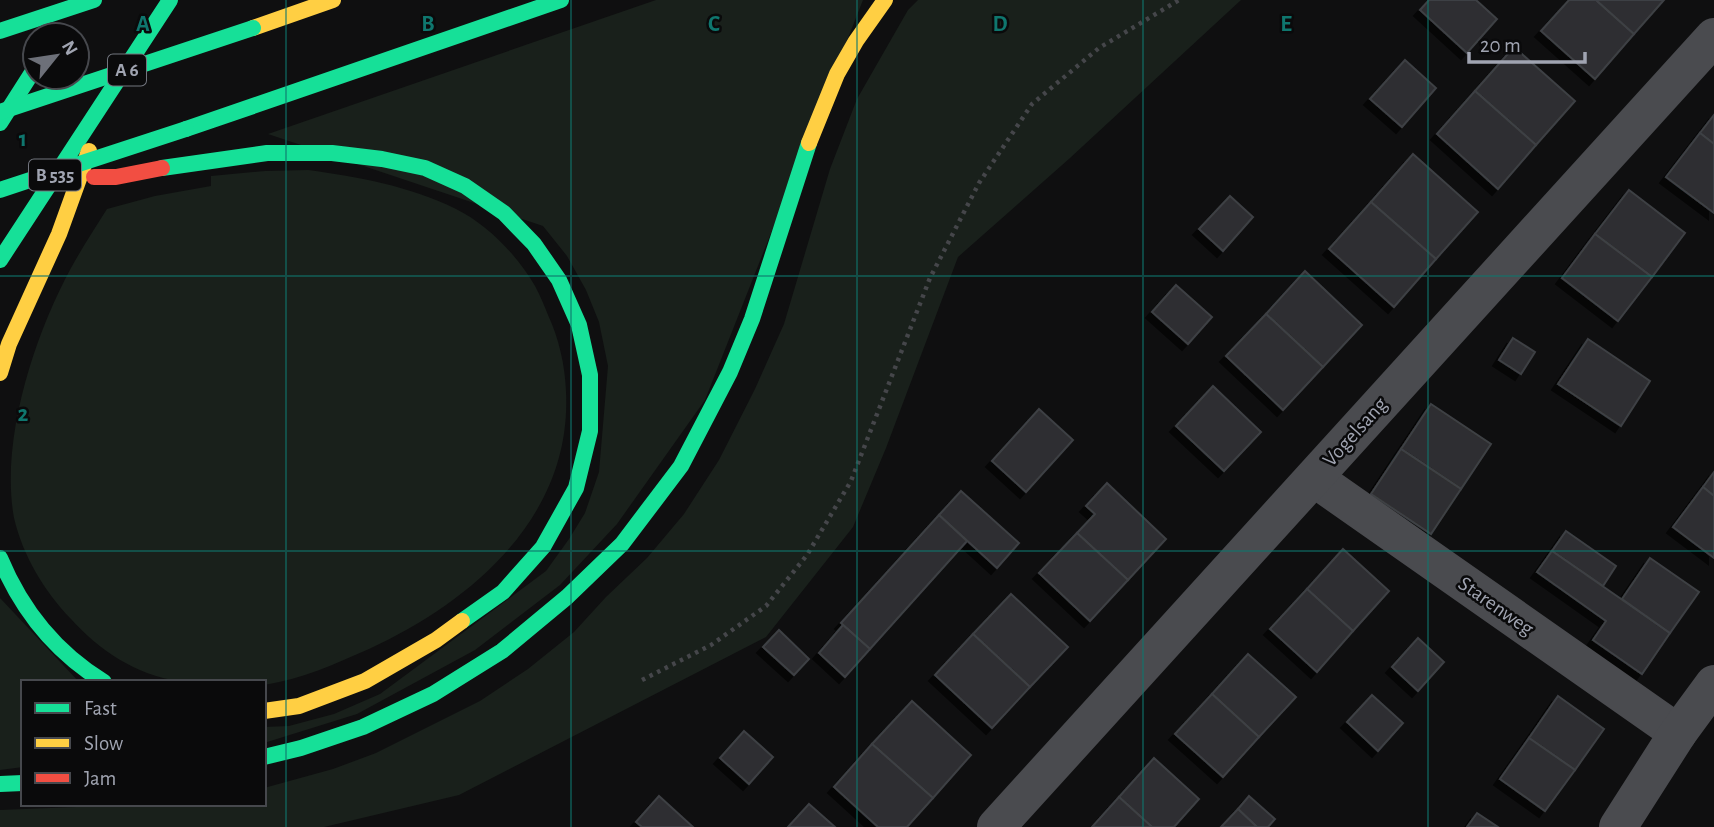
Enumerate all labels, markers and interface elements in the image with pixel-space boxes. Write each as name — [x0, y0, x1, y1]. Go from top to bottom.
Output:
text: A — [136, 13, 150, 36]
text: B — [421, 13, 435, 36]
text: C — [708, 13, 720, 36]
text: D — [992, 13, 1008, 36]
text: E — [1280, 13, 1292, 36]
north arrow — [21, 21, 91, 91]
scale bar — [1469, 21, 1584, 65]
text: 20 m — [1480, 35, 1521, 56]
text: N — [58, 38, 81, 59]
road number: A 6 — [108, 54, 146, 86]
text: 1 — [19, 128, 27, 151]
road number: B 535 — [29, 160, 81, 190]
street label: Vogelsang — [1319, 393, 1392, 470]
text: 2 — [18, 403, 29, 426]
street label: Starenweg — [1455, 573, 1538, 640]
legend — [21, 680, 266, 806]
text: Fast — [84, 698, 117, 719]
text: Slow — [84, 733, 123, 754]
text: Jam — [84, 768, 116, 789]

